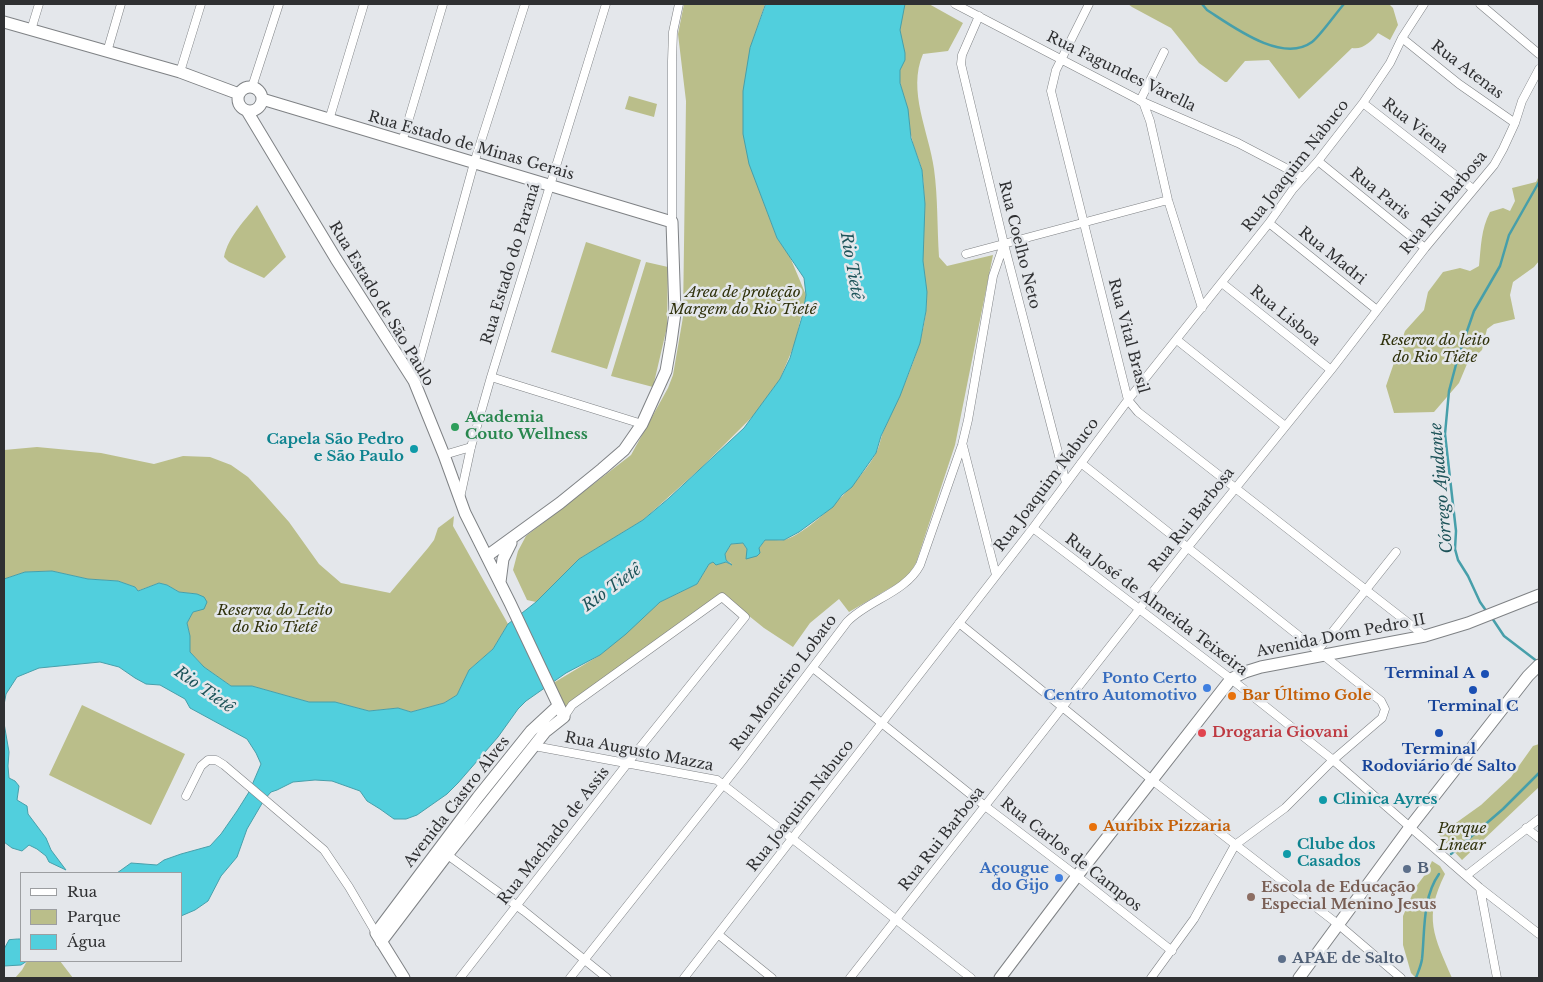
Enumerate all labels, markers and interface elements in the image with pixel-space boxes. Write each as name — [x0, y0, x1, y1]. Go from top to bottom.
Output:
street label: Rua Fagundes Varella — [1043, 28, 1199, 116]
street label: Rua Atenas — [1427, 37, 1507, 103]
street label: Rua Viena — [1379, 95, 1451, 157]
street label: Rua Joaquim Nabuco — [1239, 96, 1353, 236]
street label: Rua Estado de Minas Gerais — [366, 108, 576, 184]
street label: Rua Rui Barbosa — [1397, 148, 1491, 258]
street label: Rua Paris — [1346, 164, 1414, 224]
street label: Rua Coelho Neto — [994, 179, 1044, 311]
street label: Rua Estado do Paraná — [478, 181, 544, 347]
street label: Rua Estado de São Paulo — [325, 218, 437, 390]
street label: Rua Madri — [1295, 223, 1369, 289]
water label: Rio Tietê — [836, 231, 866, 301]
street label: Rua Vital Brasil — [1104, 277, 1152, 395]
street label: Rua Lisboa — [1246, 282, 1324, 350]
park label: Area de proteção Margem do Rio Tietê — [669, 284, 817, 319]
park label: Reserva do leito do Rio Tiête — [1380, 332, 1490, 367]
place label: Academia Couto Wellness — [465, 409, 588, 444]
street label: Rua Joaquim Nabuco — [991, 415, 1103, 555]
marker: Academia Couto Wellness — [449, 421, 461, 433]
water label: Córrego Ajudante — [1427, 422, 1457, 554]
place label: Capela São Pedro e São Paulo — [267, 431, 404, 466]
marker: Capela São Pedro e São Paulo — [408, 443, 420, 455]
street label: Rua Rui Barbosa — [1146, 464, 1238, 576]
street label: Rua José de Almeida Teixeira — [1061, 531, 1251, 679]
water label: Rio Tietê — [579, 560, 645, 616]
park label: Reserva do Leito do Rio Tietê — [217, 602, 333, 637]
street label: Avenida Dom Pedro II — [1255, 611, 1427, 661]
street label: Rua Monteiro Lobato — [727, 612, 841, 754]
water label: Rio Tietê — [171, 663, 237, 717]
place label: Terminal A — [1385, 665, 1475, 683]
marker: Terminal A — [1479, 668, 1491, 680]
place label: Ponto Certo Centro Automotivo — [1044, 670, 1197, 705]
marker: Ponto Certo Centro Automotivo — [1201, 682, 1213, 694]
marker: Terminal C — [1467, 684, 1479, 696]
place label: Bar Último Gole — [1242, 687, 1371, 705]
marker: Bar Último Gole — [1226, 690, 1238, 702]
place label: Terminal C — [1428, 698, 1518, 716]
place label: Drogaria Giovani — [1212, 724, 1348, 742]
marker: Drogaria Giovani — [1196, 727, 1208, 739]
marker: Terminal Rodoviário de Salto — [1433, 727, 1445, 739]
street label: Rua Augusto Mazza — [563, 729, 715, 775]
street label: Avenida Castro Alves — [400, 733, 514, 871]
street label: Rua Joaquim Nabuco — [744, 736, 858, 876]
place label: Terminal Rodoviário de Salto — [1362, 741, 1516, 776]
street label: Rua Machado de Assis — [495, 763, 613, 909]
street label: Rua Rui Barbosa — [896, 783, 988, 895]
place label: Clinica Ayres — [1333, 791, 1438, 809]
street label: Rua Carlos de Campos — [997, 794, 1145, 916]
marker: Clinica Ayres — [1317, 794, 1329, 806]
place label: Auribix Pizzaria — [1103, 818, 1231, 836]
park label: Parque Linear — [1438, 820, 1486, 855]
marker: Auribix Pizzaria — [1087, 821, 1099, 833]
place label: Clube dos Casados — [1297, 836, 1375, 871]
marker: Clube dos Casados — [1281, 848, 1293, 860]
place label: Açougue do Gijo — [980, 860, 1049, 895]
place label: B — [1417, 860, 1429, 878]
marker: B — [1401, 863, 1413, 875]
legend — [20, 872, 182, 962]
marker: Açougue do Gijo — [1053, 872, 1065, 884]
place label: Escola de Educação Especial Menino Jesus — [1261, 879, 1436, 914]
text: Rua — [67, 882, 97, 901]
marker: Escola de Educação Especial Menino Jesus — [1245, 891, 1257, 903]
text: Parque — [67, 907, 121, 926]
text: Água — [67, 932, 106, 951]
place label: APAE de Salto — [1292, 950, 1404, 968]
marker: APAE de Salto — [1276, 953, 1288, 965]

